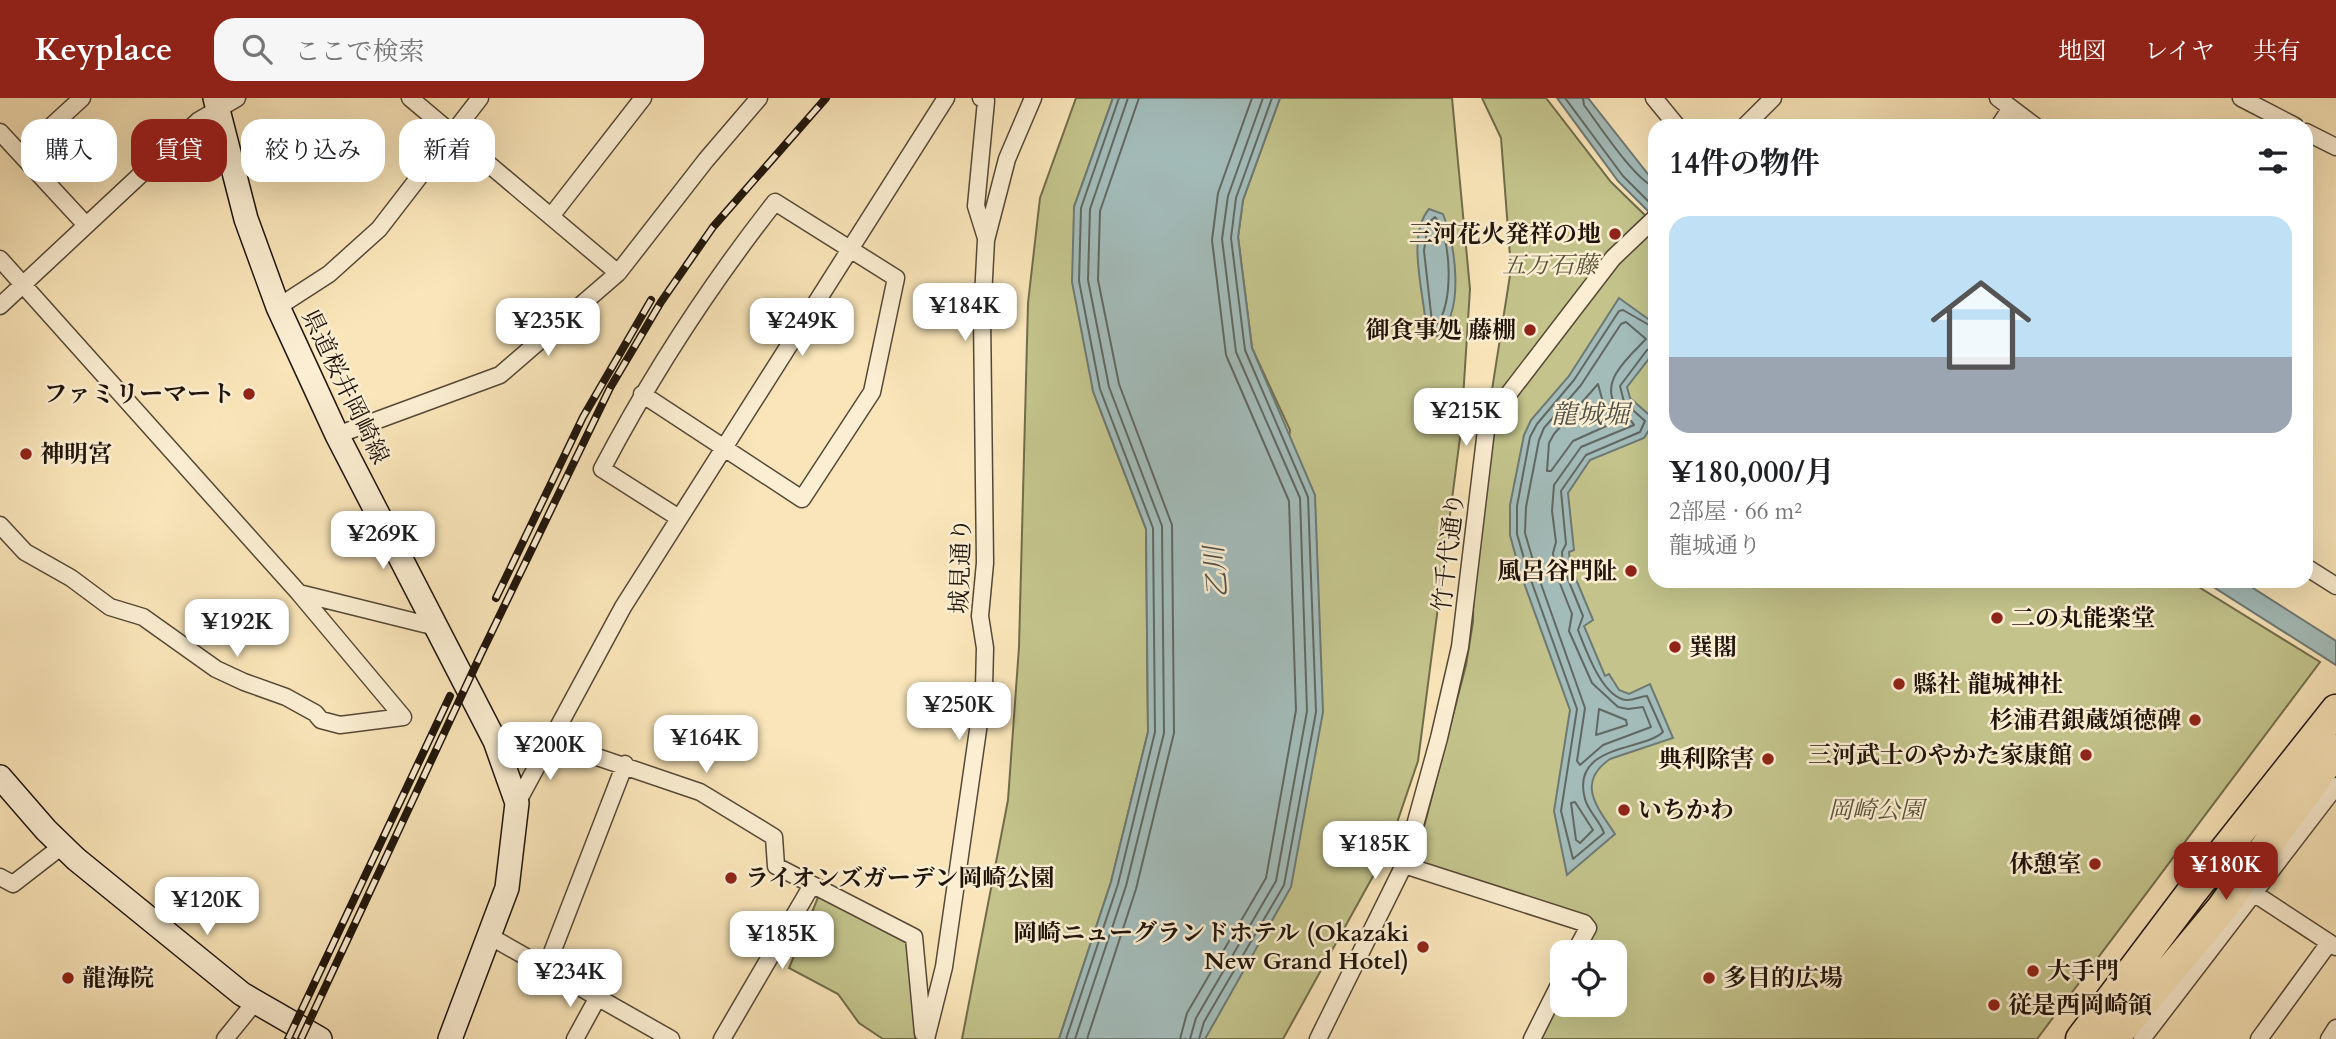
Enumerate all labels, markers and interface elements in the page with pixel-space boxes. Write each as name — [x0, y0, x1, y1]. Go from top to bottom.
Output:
search box — [214, 18, 704, 81]
text: Keyplace — [35, 27, 172, 72]
icon: search — [238, 30, 276, 68]
text: ここで検索 — [294, 34, 424, 69]
text: 地図 — [2058, 35, 2106, 68]
text: レイヤ — [2144, 35, 2215, 68]
text: 共有 — [2253, 35, 2301, 68]
chip: 購入 — [21, 119, 117, 182]
chip: 賃貸 — [131, 119, 227, 182]
chip: 絞り込み — [241, 119, 385, 182]
chip: 新着 — [399, 119, 495, 182]
icon: filters — [2254, 142, 2292, 180]
text: 14件の物件 — [1669, 143, 1820, 184]
place label: 三河花火発祥の地 — [1409, 218, 1601, 251]
marker: 三河花火発祥の地 — [1607, 226, 1623, 242]
park label: 五万石藤 — [1502, 249, 1602, 282]
icon: home — [1918, 262, 2044, 388]
pin: ¥184K — [916, 284, 1014, 343]
text: ¥184K — [929, 290, 1001, 321]
pin: ¥235K — [499, 299, 597, 358]
pin: ¥249K — [753, 299, 851, 358]
street label: 県道桜井岡崎線 — [293, 304, 397, 470]
text: ¥235K — [512, 305, 584, 336]
text: ¥249K — [766, 305, 838, 336]
place label: 御食事処 藤棚 — [1366, 314, 1516, 347]
marker: 御食事処 藤棚 — [1522, 322, 1538, 338]
place label: ファミリーマート — [43, 378, 235, 411]
marker: ファミリーマート — [241, 386, 257, 402]
pin: ¥215K — [1417, 388, 1515, 448]
text: ¥215K — [1430, 395, 1502, 426]
water label: 龍城堀 — [1551, 397, 1633, 432]
place label: 神明宮 — [40, 438, 112, 471]
marker: 神明宮 — [18, 446, 34, 462]
text: ¥180,000/月 — [1669, 452, 1835, 493]
street label: 竹千代通り — [1425, 490, 1473, 614]
text: 2部屋 · 66 m² — [1669, 496, 1802, 527]
pin: ¥269K — [334, 512, 432, 571]
street label: 城見通り — [943, 517, 979, 615]
text: ¥269K — [347, 518, 419, 549]
text: 龍城通り — [1669, 530, 1761, 561]
water label: 乙川 — [1196, 542, 1236, 599]
place label: 風呂谷門阯 — [1497, 555, 1617, 588]
marker: 風呂谷門阯 — [1623, 563, 1639, 579]
pin: ¥192K — [188, 600, 286, 659]
place label: 二の丸能楽堂 — [2011, 602, 2155, 635]
text: ¥192K — [201, 606, 273, 637]
marker: 二の丸能楽堂 — [1989, 610, 2005, 626]
place label: 巽閣 — [1689, 631, 1737, 664]
marker: 巽閣 — [1667, 639, 1683, 655]
place label: 縣社 龍城神社 — [1913, 668, 2063, 701]
marker: 縣社 龍城神社 — [1891, 676, 1907, 692]
pin: ¥250K — [910, 682, 1008, 742]
text: ¥250K — [923, 689, 995, 720]
place label: 杉浦君銀蔵頌徳碑 — [1989, 704, 2181, 737]
marker: 杉浦君銀蔵頌徳碑 — [2187, 712, 2203, 728]
pin: ¥164K — [657, 716, 755, 775]
pin: ¥200K — [501, 722, 599, 782]
text: ¥164K — [670, 722, 742, 753]
text: ¥200K — [514, 729, 586, 760]
place label: 三河武士のやかた家康館 — [1808, 739, 2072, 772]
place label: 典利除害 — [1658, 743, 1754, 776]
marker: 三河武士のやかた家康館 — [2078, 747, 2094, 763]
marker: 典利除害 — [1760, 751, 1776, 767]
place label: いちかわ — [1638, 794, 1734, 827]
park label: 岡崎公園 — [1828, 794, 1928, 827]
marker: いちかわ — [1616, 802, 1632, 818]
pin: ¥185K — [1326, 822, 1424, 881]
text: ¥185K — [1339, 828, 1411, 859]
pin: ¥180K — [2177, 842, 2275, 902]
place label: 休憩室 — [2009, 848, 2081, 881]
text: ¥180K — [2190, 849, 2262, 880]
marker: 休憩室 — [2087, 856, 2103, 872]
place label: ライオンズガーデン岡崎公園 — [745, 862, 1054, 895]
marker: ライオンズガーデン岡崎公園 — [723, 870, 739, 886]
pin: ¥120K — [158, 878, 256, 937]
text: ¥120K — [171, 884, 243, 915]
pin: ¥185K — [733, 912, 831, 971]
place label: 岡崎ニューグランドホテル (Okazaki New Grand Hotel) — [1013, 917, 1409, 978]
text: ¥185K — [746, 918, 818, 949]
marker: 岡崎ニューグランドホテル (Okazaki New Grand Hotel) — [1415, 939, 1431, 955]
map controls — [1550, 940, 1627, 1017]
button: locate — [1550, 940, 1627, 1017]
pin: ¥234K — [521, 950, 619, 1009]
place label: 大手門 — [2047, 955, 2119, 988]
text: ¥234K — [534, 956, 606, 987]
place label: 龍海院 — [82, 962, 154, 995]
place label: 多目的広場 — [1723, 962, 1843, 995]
marker: 大手門 — [2025, 963, 2041, 979]
marker: 龍海院 — [60, 970, 76, 986]
marker: 多目的広場 — [1701, 970, 1717, 986]
place label: 従是西岡崎領 — [2008, 989, 2152, 1022]
marker: 従是西岡崎領 — [1986, 997, 2002, 1013]

